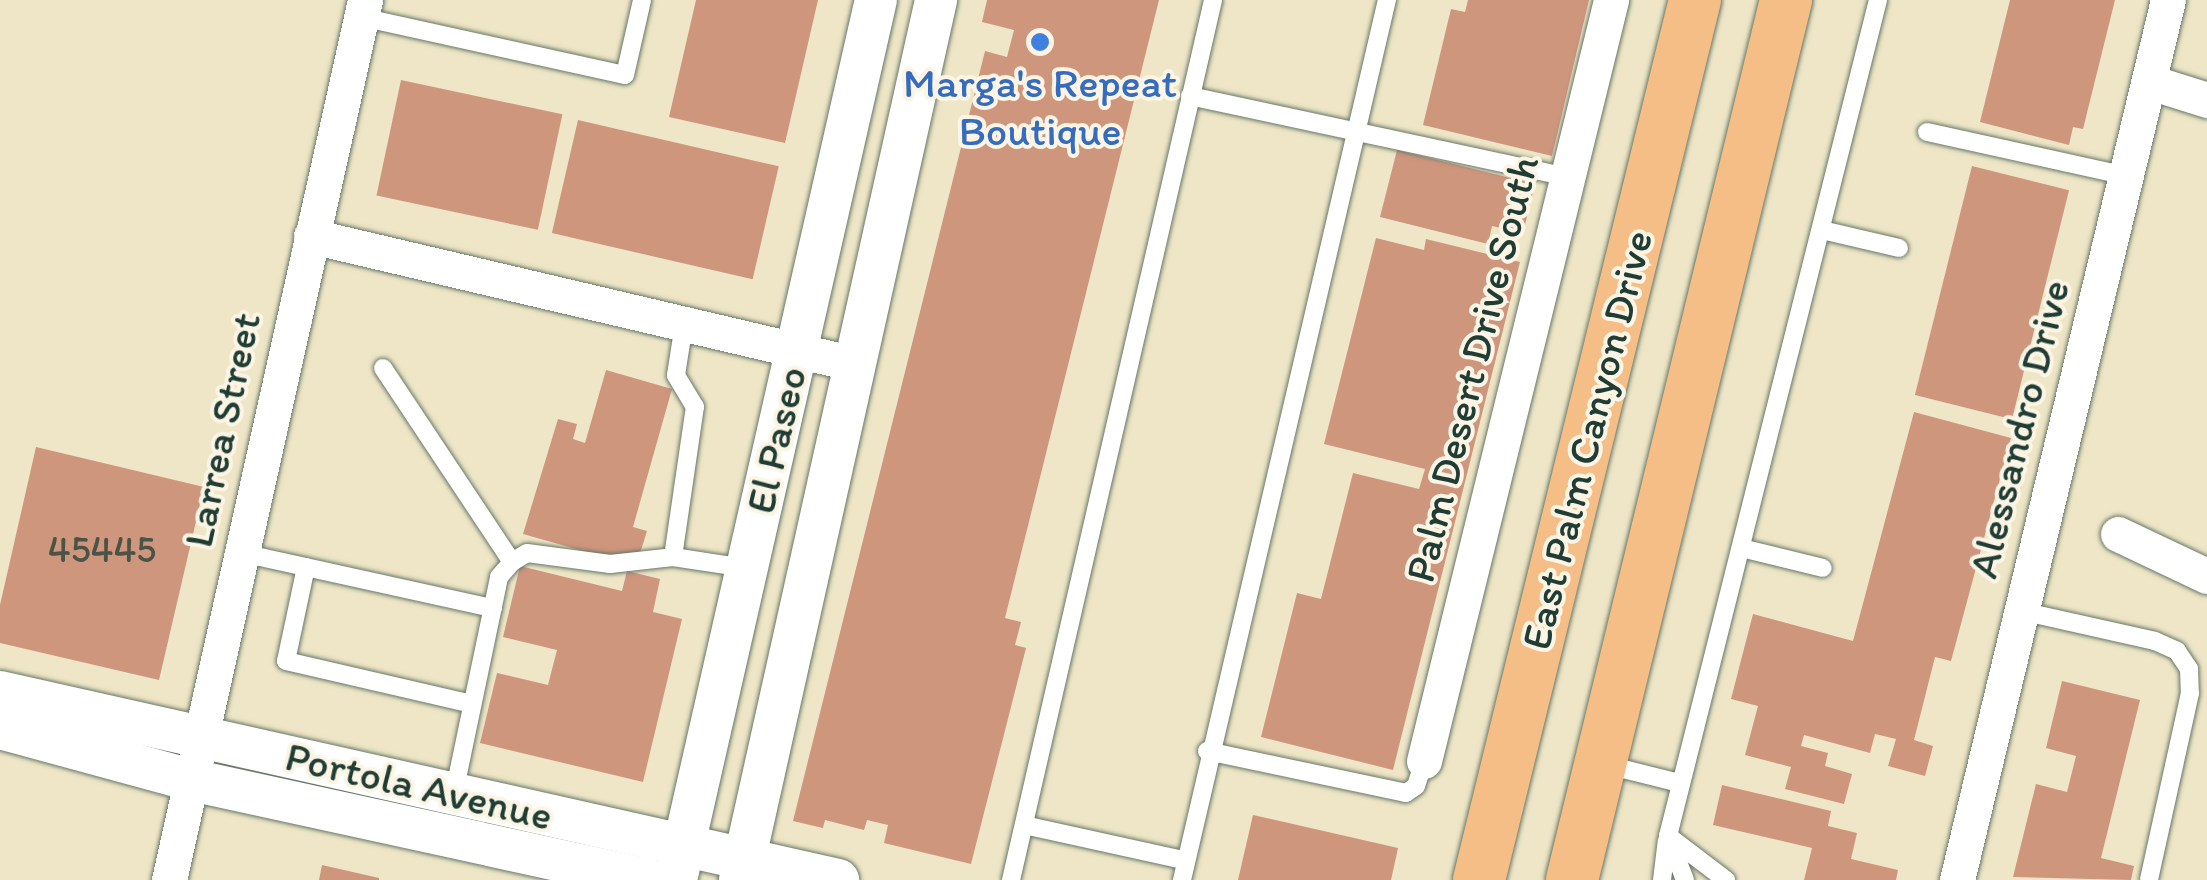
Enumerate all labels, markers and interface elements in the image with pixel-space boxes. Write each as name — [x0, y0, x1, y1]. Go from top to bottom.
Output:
marker: Marga's Repeat Boutique — [1029, 31, 1051, 53]
place label: Marga's Repeat Boutique — [903, 58, 1177, 156]
street label: Palm Desert Drive South — [1395, 151, 1549, 587]
street label: East Palm Canyon Drive — [1511, 225, 1663, 655]
street label: Alessandro Drive — [1958, 275, 2080, 583]
street label: Larrea Street — [173, 308, 271, 552]
street label: El Paseo — [735, 362, 817, 518]
house number: 45445 — [48, 527, 156, 573]
street label: Portola Avenue — [281, 731, 557, 841]

